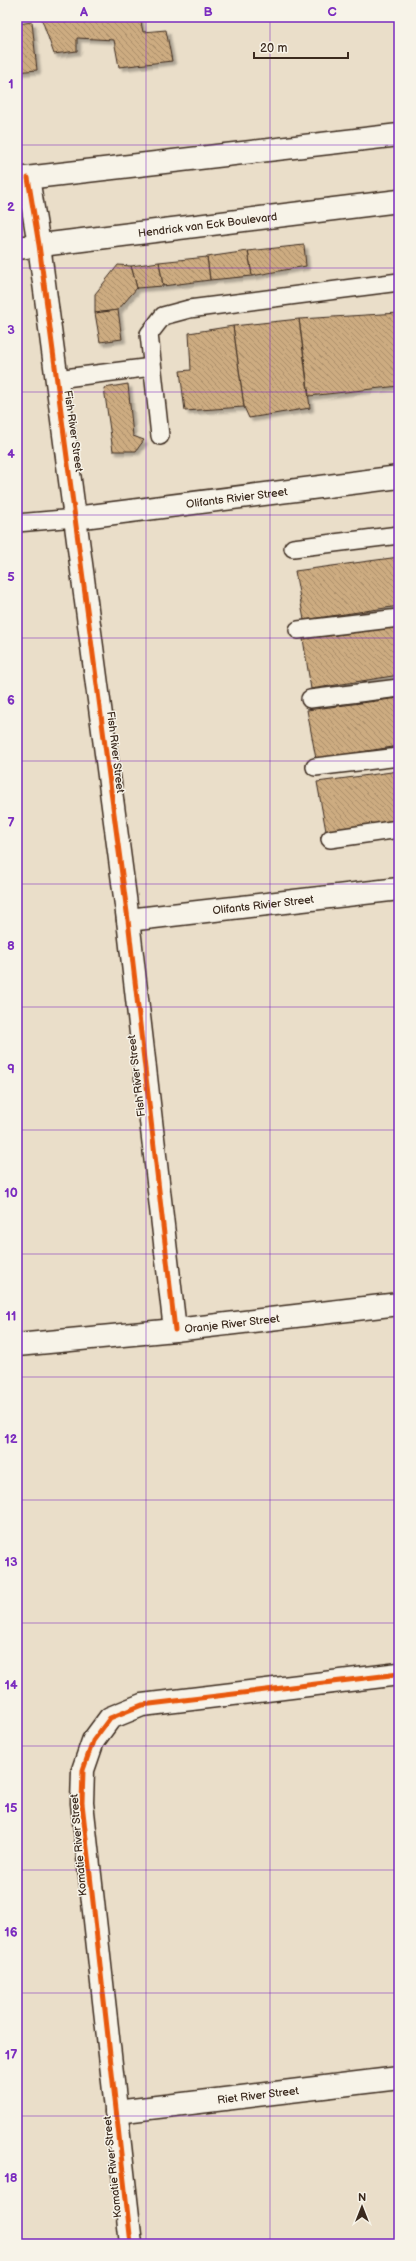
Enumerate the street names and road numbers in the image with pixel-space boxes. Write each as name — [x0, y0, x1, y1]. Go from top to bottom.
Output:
street label: Hendrick van Eck Boulevard — [137, 210, 278, 240]
street label: Fish River Street — [61, 389, 86, 473]
street label: Olifants Rivier Street — [185, 485, 289, 511]
street label: Fish River Street — [104, 710, 127, 794]
street label: Olifants Rivier Street — [212, 893, 315, 917]
street label: Fish River Street — [125, 1034, 148, 1118]
street label: Oranje River Street — [184, 1312, 281, 1336]
street label: Komatie River Street — [67, 1793, 89, 1897]
street label: Riet River Street — [217, 2084, 300, 2107]
street label: Komatie River Street — [101, 2115, 124, 2219]

